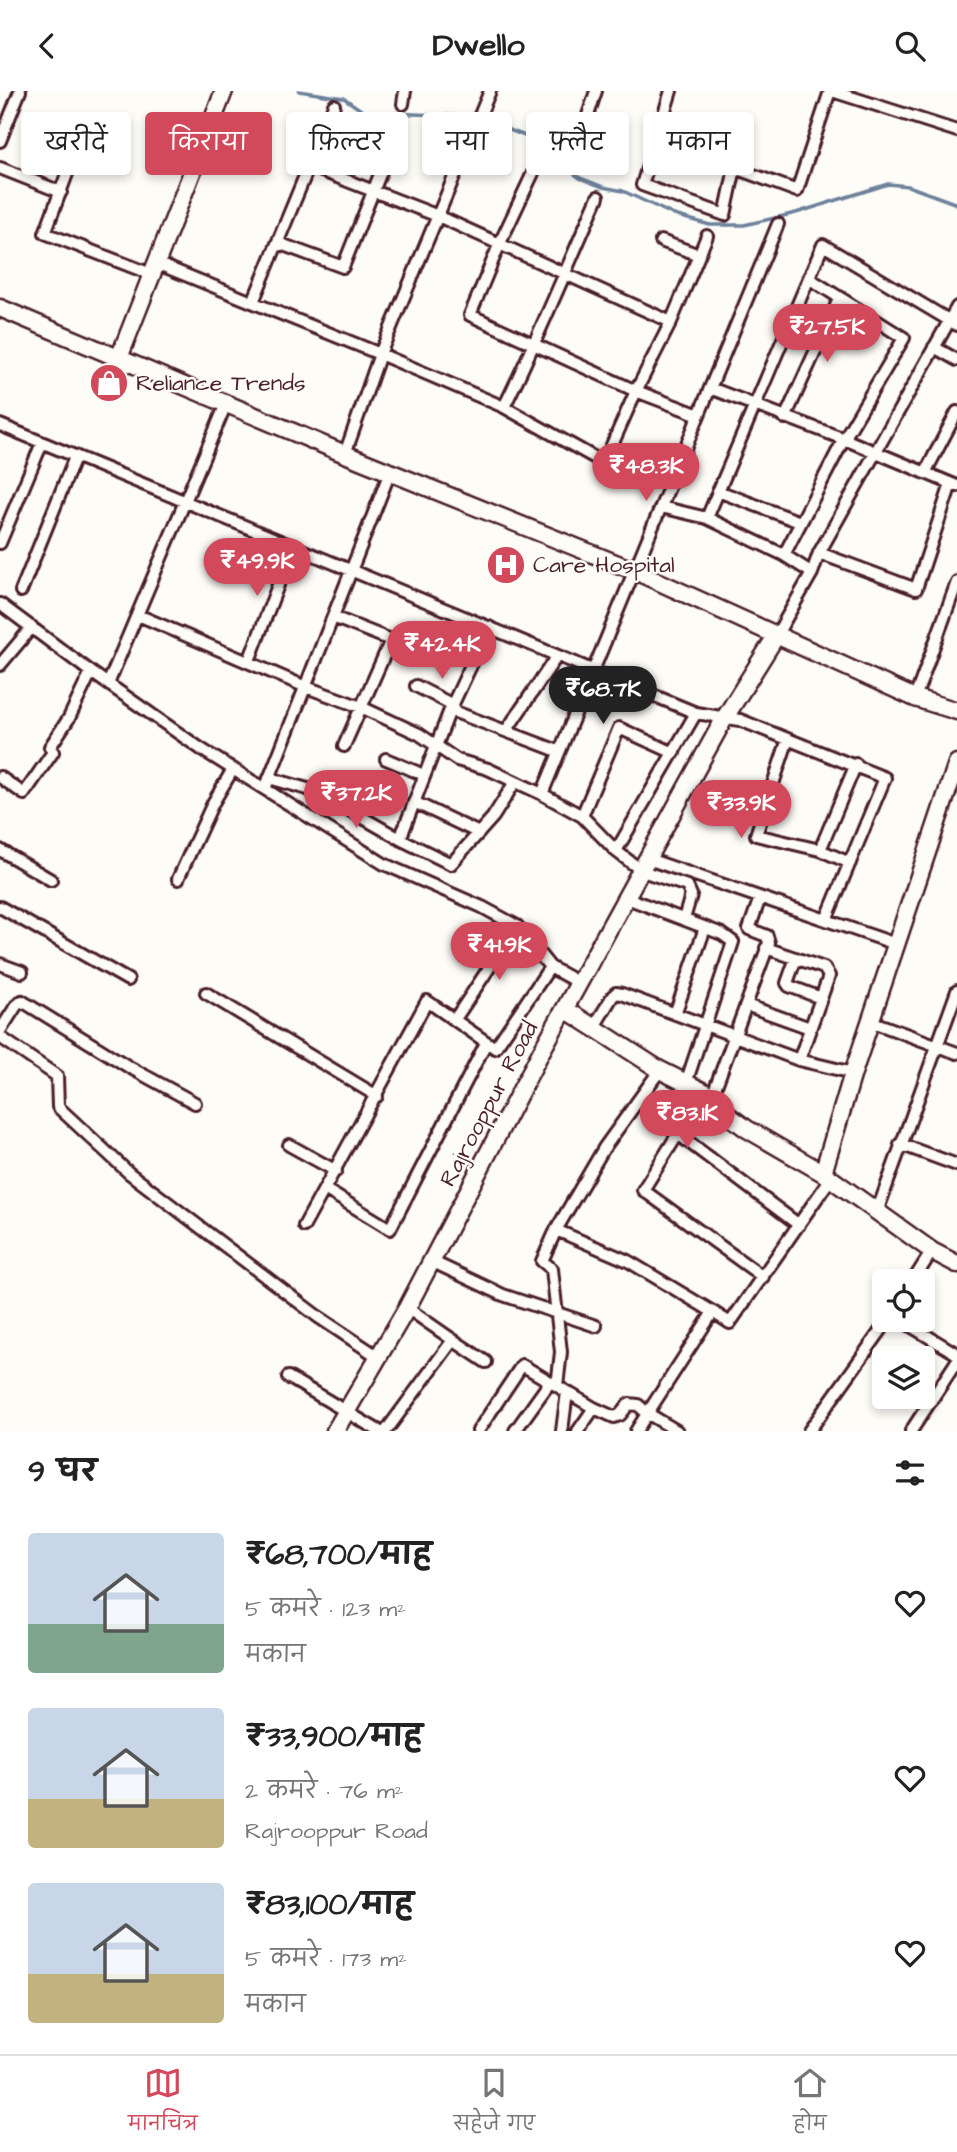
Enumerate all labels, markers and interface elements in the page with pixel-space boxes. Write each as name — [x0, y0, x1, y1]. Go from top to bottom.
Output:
text: Dwello — [433, 23, 525, 68]
icon: back — [28, 27, 66, 65]
icon: search — [891, 27, 929, 65]
chip: खरीदें — [21, 112, 131, 175]
chip: किराया — [145, 112, 272, 175]
chip: फ़िल्टर — [286, 112, 408, 175]
chip: नया — [422, 112, 512, 175]
chip: फ़्लैट — [526, 112, 629, 175]
chip: मकान — [643, 112, 754, 175]
pin: ₹27.5K — [770, 305, 884, 364]
text: ₹27.5K — [789, 311, 865, 343]
shop icon: Reliance Trends — [88, 362, 130, 404]
place label: Reliance Trends — [136, 367, 306, 399]
pin: ₹48.3K — [589, 443, 703, 503]
text: ₹48.3K — [608, 450, 684, 482]
pin: ₹49.9K — [200, 539, 314, 598]
hospital icon: Care Hospital — [485, 544, 527, 586]
text: ₹49.9K — [220, 545, 294, 577]
place label: Care Hospital — [533, 549, 675, 581]
pin: ₹42.4K — [385, 621, 499, 681]
text: ₹42.4K — [403, 628, 481, 660]
pin: ₹68.7K — [546, 667, 660, 726]
text: ₹68.7K — [565, 673, 641, 705]
pin: ₹37.2K — [299, 771, 413, 830]
text: ₹37.2K — [320, 777, 392, 809]
pin: ₹33.9K — [684, 781, 798, 840]
text: ₹33.9K — [706, 787, 776, 819]
pin: ₹41.9K — [442, 923, 556, 982]
text: ₹41.9K — [467, 929, 531, 961]
street label: Rajrooppur Road — [432, 1016, 546, 1192]
pin: ₹83.1K — [630, 1091, 744, 1150]
text: ₹83.1K — [656, 1097, 718, 1129]
map controls — [872, 1269, 935, 1409]
button: locate — [872, 1269, 935, 1332]
button: layers — [872, 1346, 935, 1409]
text: 9 घर — [28, 1451, 97, 1493]
icon: filters — [891, 1454, 929, 1492]
text: ₹68,700/माह — [245, 1534, 432, 1576]
icon: home — [84, 1561, 168, 1645]
icon: heart — [891, 1584, 929, 1622]
text: 5 कमरे · 123 m² — [245, 1593, 406, 1625]
text: मकान — [245, 1639, 306, 1671]
text: ₹33,900/माह — [245, 1716, 423, 1758]
icon: home — [84, 1736, 168, 1820]
icon: heart — [891, 1759, 929, 1797]
text: 2 कमरे · 76 m² — [245, 1775, 404, 1807]
text: Rajrooppur Road — [245, 1815, 428, 1847]
text: ₹83,100/माह — [245, 1884, 414, 1926]
icon: home — [84, 1911, 168, 1995]
icon: heart — [891, 1934, 929, 1972]
text: 5 कमरे · 173 m² — [245, 1943, 407, 1975]
text: मकान — [245, 1989, 306, 2021]
tab: मानचित्र — [128, 2064, 198, 2144]
tab: सहेजे गए — [454, 2064, 535, 2144]
tab: होम — [791, 2064, 829, 2144]

